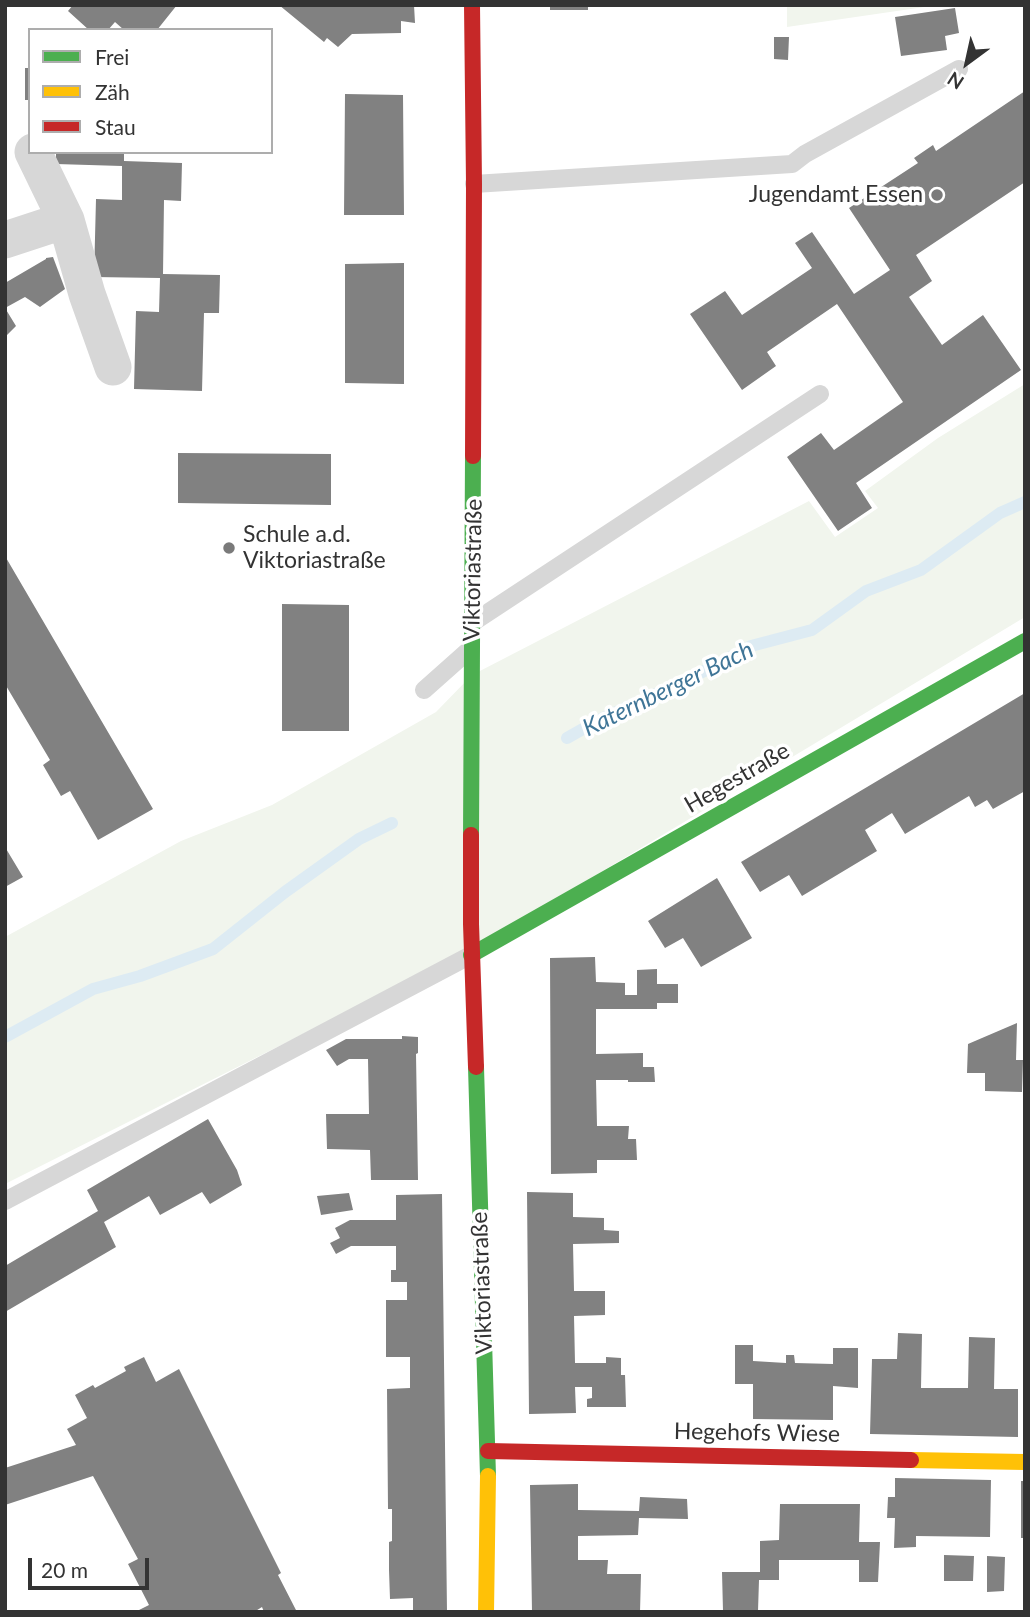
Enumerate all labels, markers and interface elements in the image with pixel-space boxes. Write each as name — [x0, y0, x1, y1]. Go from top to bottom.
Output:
legend — [28, 28, 273, 154]
north arrow — [932, 28, 1002, 98]
text: Frei — [95, 44, 129, 69]
text: N — [943, 67, 968, 95]
text: Zäh — [95, 79, 130, 104]
text: Stau — [95, 114, 136, 139]
place label: Jugendamt Essen — [749, 181, 923, 209]
marker: Jugendamt Essen — [929, 187, 945, 203]
street label: Viktoriastraße — [458, 498, 488, 642]
place label: Schule a.d. Viktoriastraße — [243, 521, 386, 575]
marker: Schule a.d. Viktoriastraße — [221, 540, 237, 556]
water label: Katernberger Bach — [578, 635, 758, 743]
street label: Hegestraße — [680, 737, 794, 819]
street label: Viktoriastraße — [466, 1211, 498, 1355]
street label: Hegehofs Wiese — [674, 1418, 840, 1448]
scale bar — [32, 1544, 152, 1588]
text: 20 m — [41, 1557, 88, 1582]

